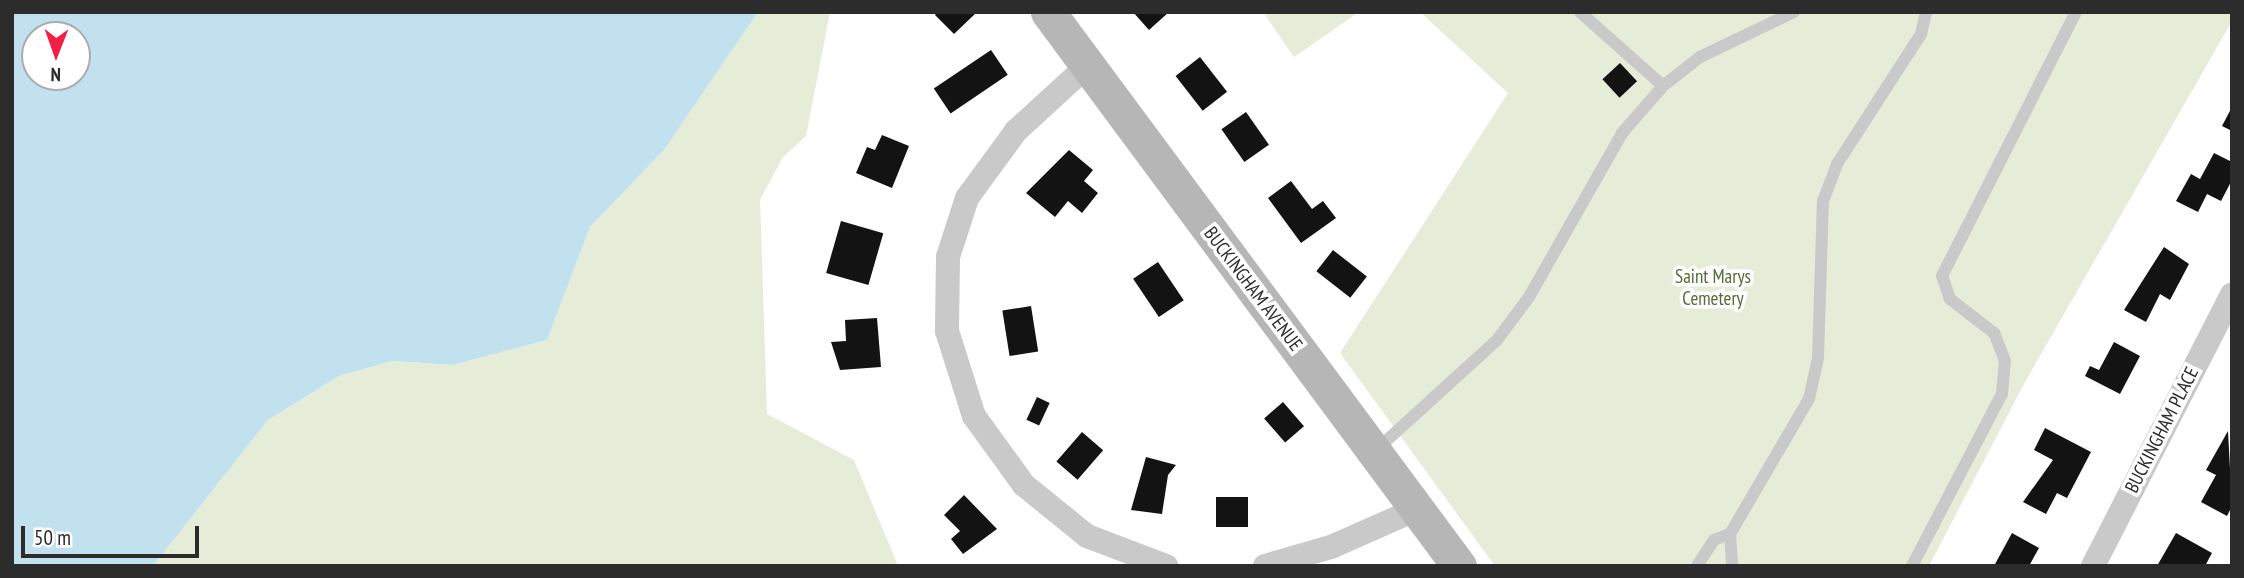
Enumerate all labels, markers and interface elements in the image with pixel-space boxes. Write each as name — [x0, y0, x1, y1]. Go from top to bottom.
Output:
north arrow — [21, 21, 91, 91]
text: N — [50, 63, 61, 87]
street label: BUCKINGHAM AVENUE — [1199, 222, 1307, 356]
park label: Saint Marys Cemetery — [1675, 266, 1751, 310]
street label: BUCKINGHAM PLACE — [2120, 363, 2204, 497]
scale bar — [24, 512, 203, 556]
text: 50 m — [34, 524, 71, 551]

